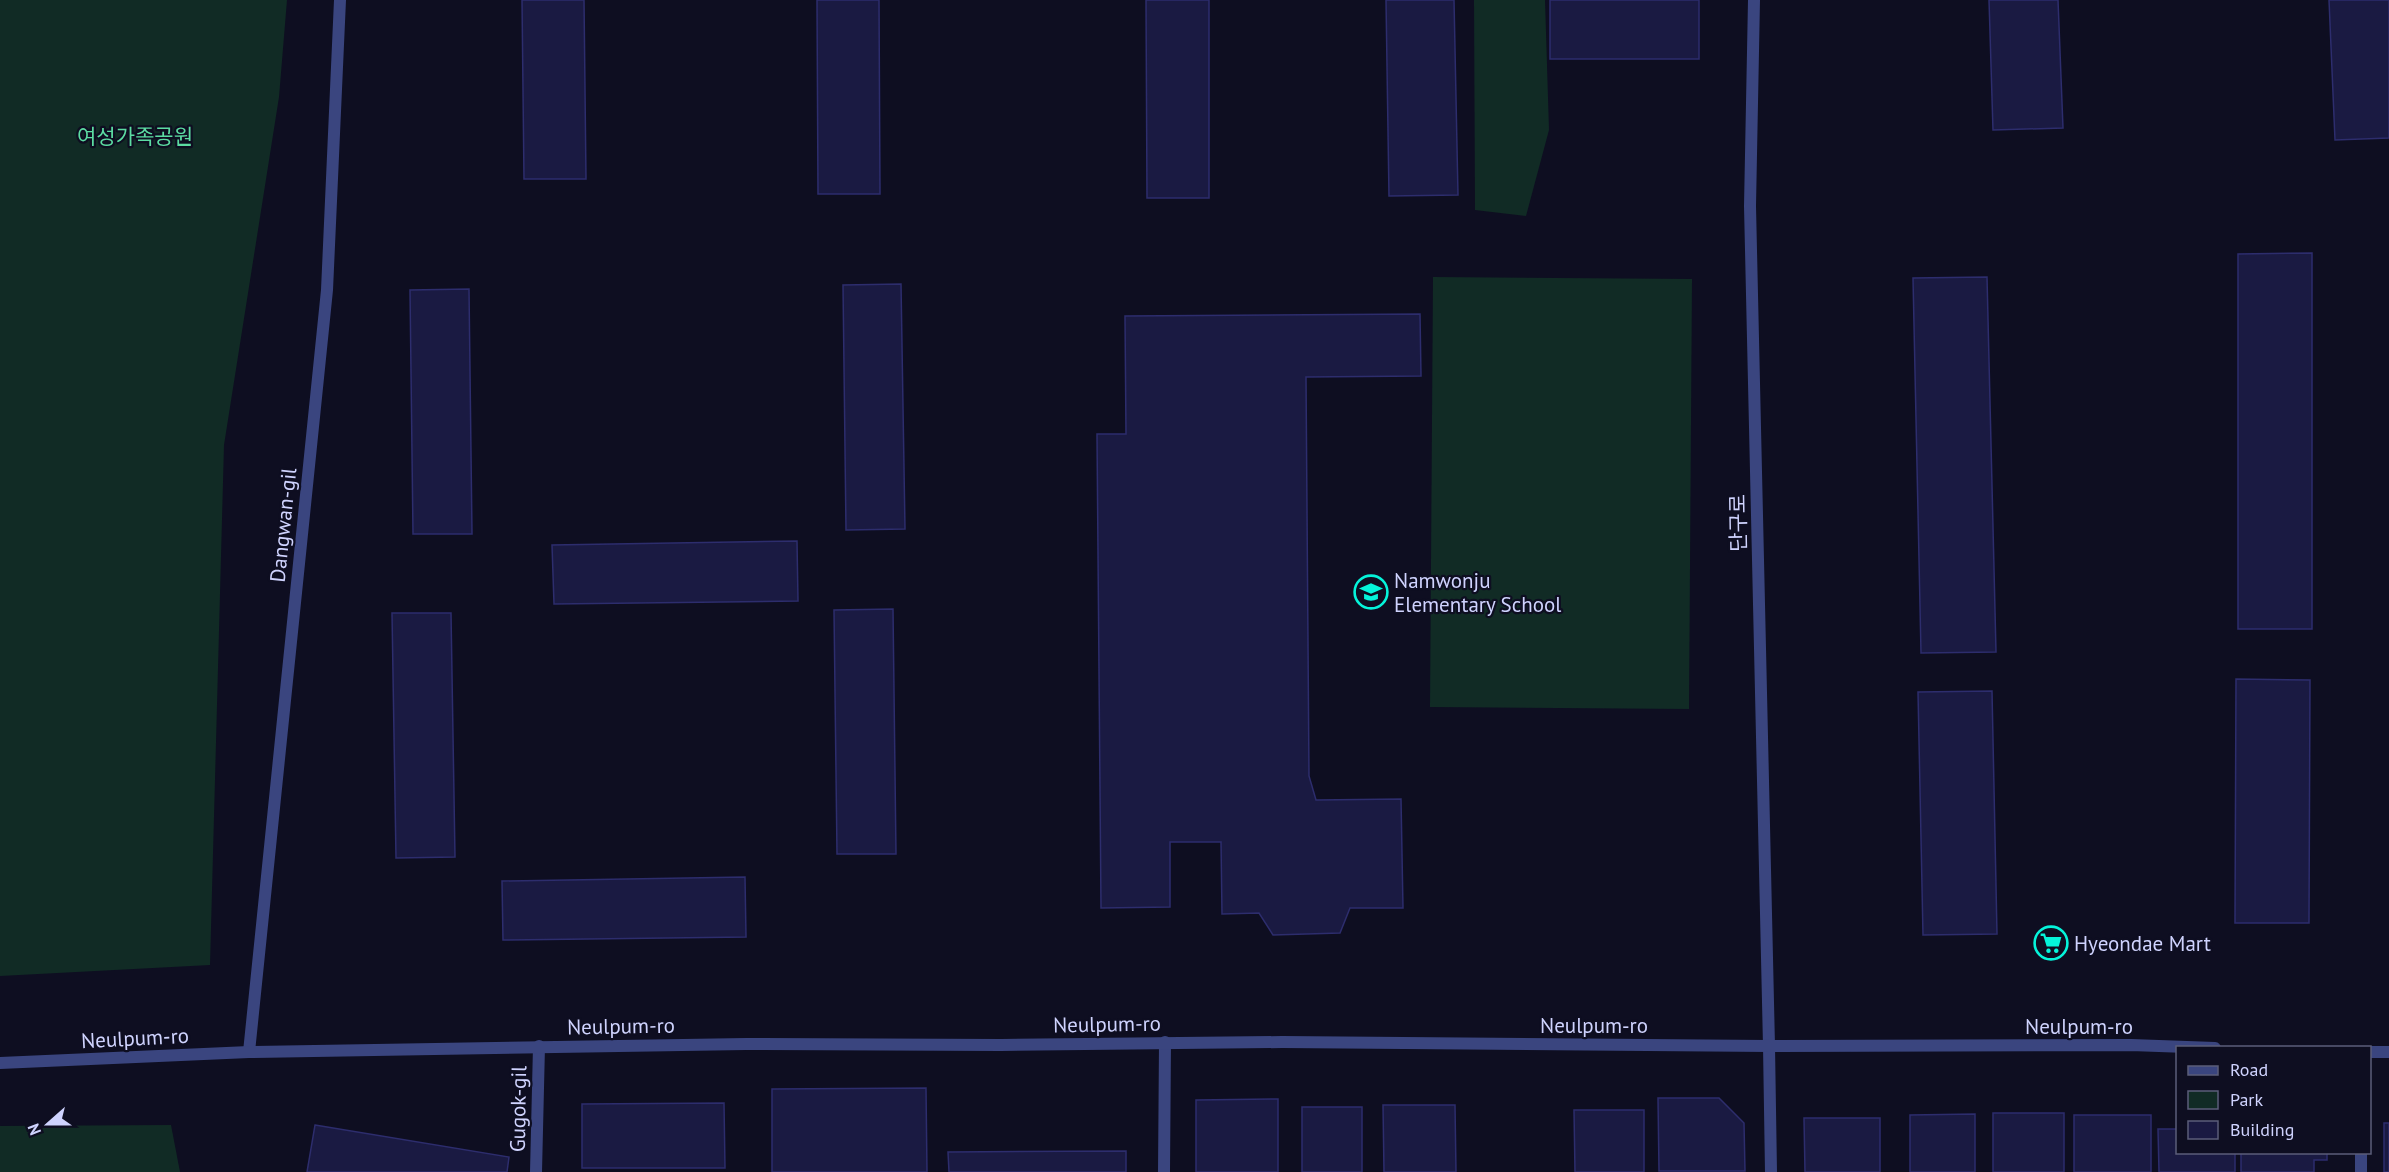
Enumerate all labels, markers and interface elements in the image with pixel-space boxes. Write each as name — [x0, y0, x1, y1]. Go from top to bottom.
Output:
park label: 여성가족공원 — [77, 123, 193, 150]
street label: Dangwan-gil — [264, 466, 302, 584]
street label: 단구로 — [1724, 494, 1752, 552]
place label: Namwonju Elementary School — [1394, 567, 1561, 618]
school or university icon: Namwonju Elementary School — [1353, 574, 1389, 610]
supermarket icon: Hyeondae Mart — [2033, 925, 2069, 961]
place label: Hyeondae Mart — [2074, 930, 2211, 957]
street label: Neulpum-ro — [1053, 1010, 1161, 1038]
street label: Neulpum-ro — [567, 1012, 675, 1040]
street label: Neulpum-ro — [1540, 1012, 1648, 1039]
street label: Neulpum-ro — [2025, 1013, 2133, 1040]
street label: Neulpum-ro — [80, 1022, 190, 1054]
legend — [2176, 1046, 2371, 1154]
text: Road — [2230, 1058, 2268, 1081]
street label: Gugok-gil — [504, 1066, 532, 1152]
text: Park — [2230, 1088, 2263, 1111]
north arrow — [18, 1094, 78, 1154]
text: Building — [2230, 1118, 2294, 1141]
text: N — [23, 1121, 45, 1138]

